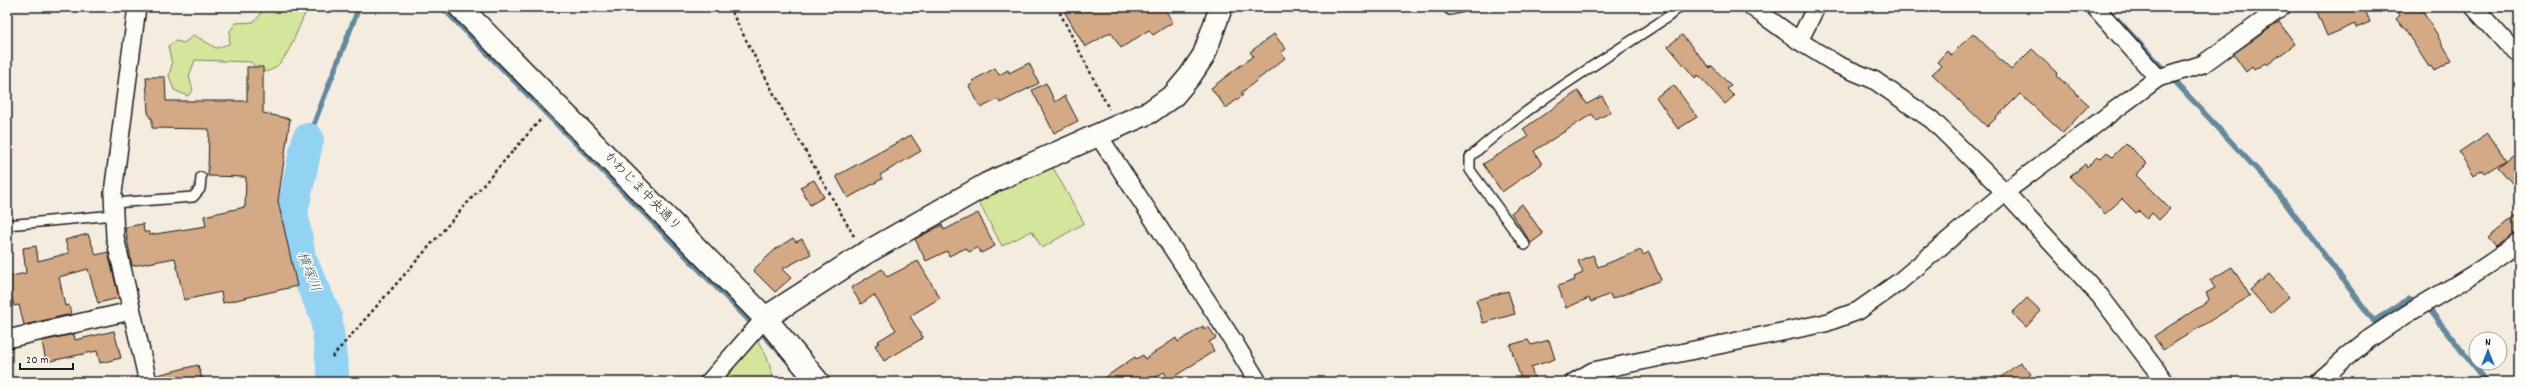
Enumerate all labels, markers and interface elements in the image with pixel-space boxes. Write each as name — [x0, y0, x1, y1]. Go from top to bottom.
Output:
street label: かわじま中央通り — [599, 148, 685, 236]
water label: 横塚川 — [291, 249, 325, 295]
north arrow — [2468, 331, 2508, 371]
text: N — [2485, 335, 2491, 351]
scale bar — [20, 345, 73, 371]
text: 20 m — [26, 352, 49, 369]

